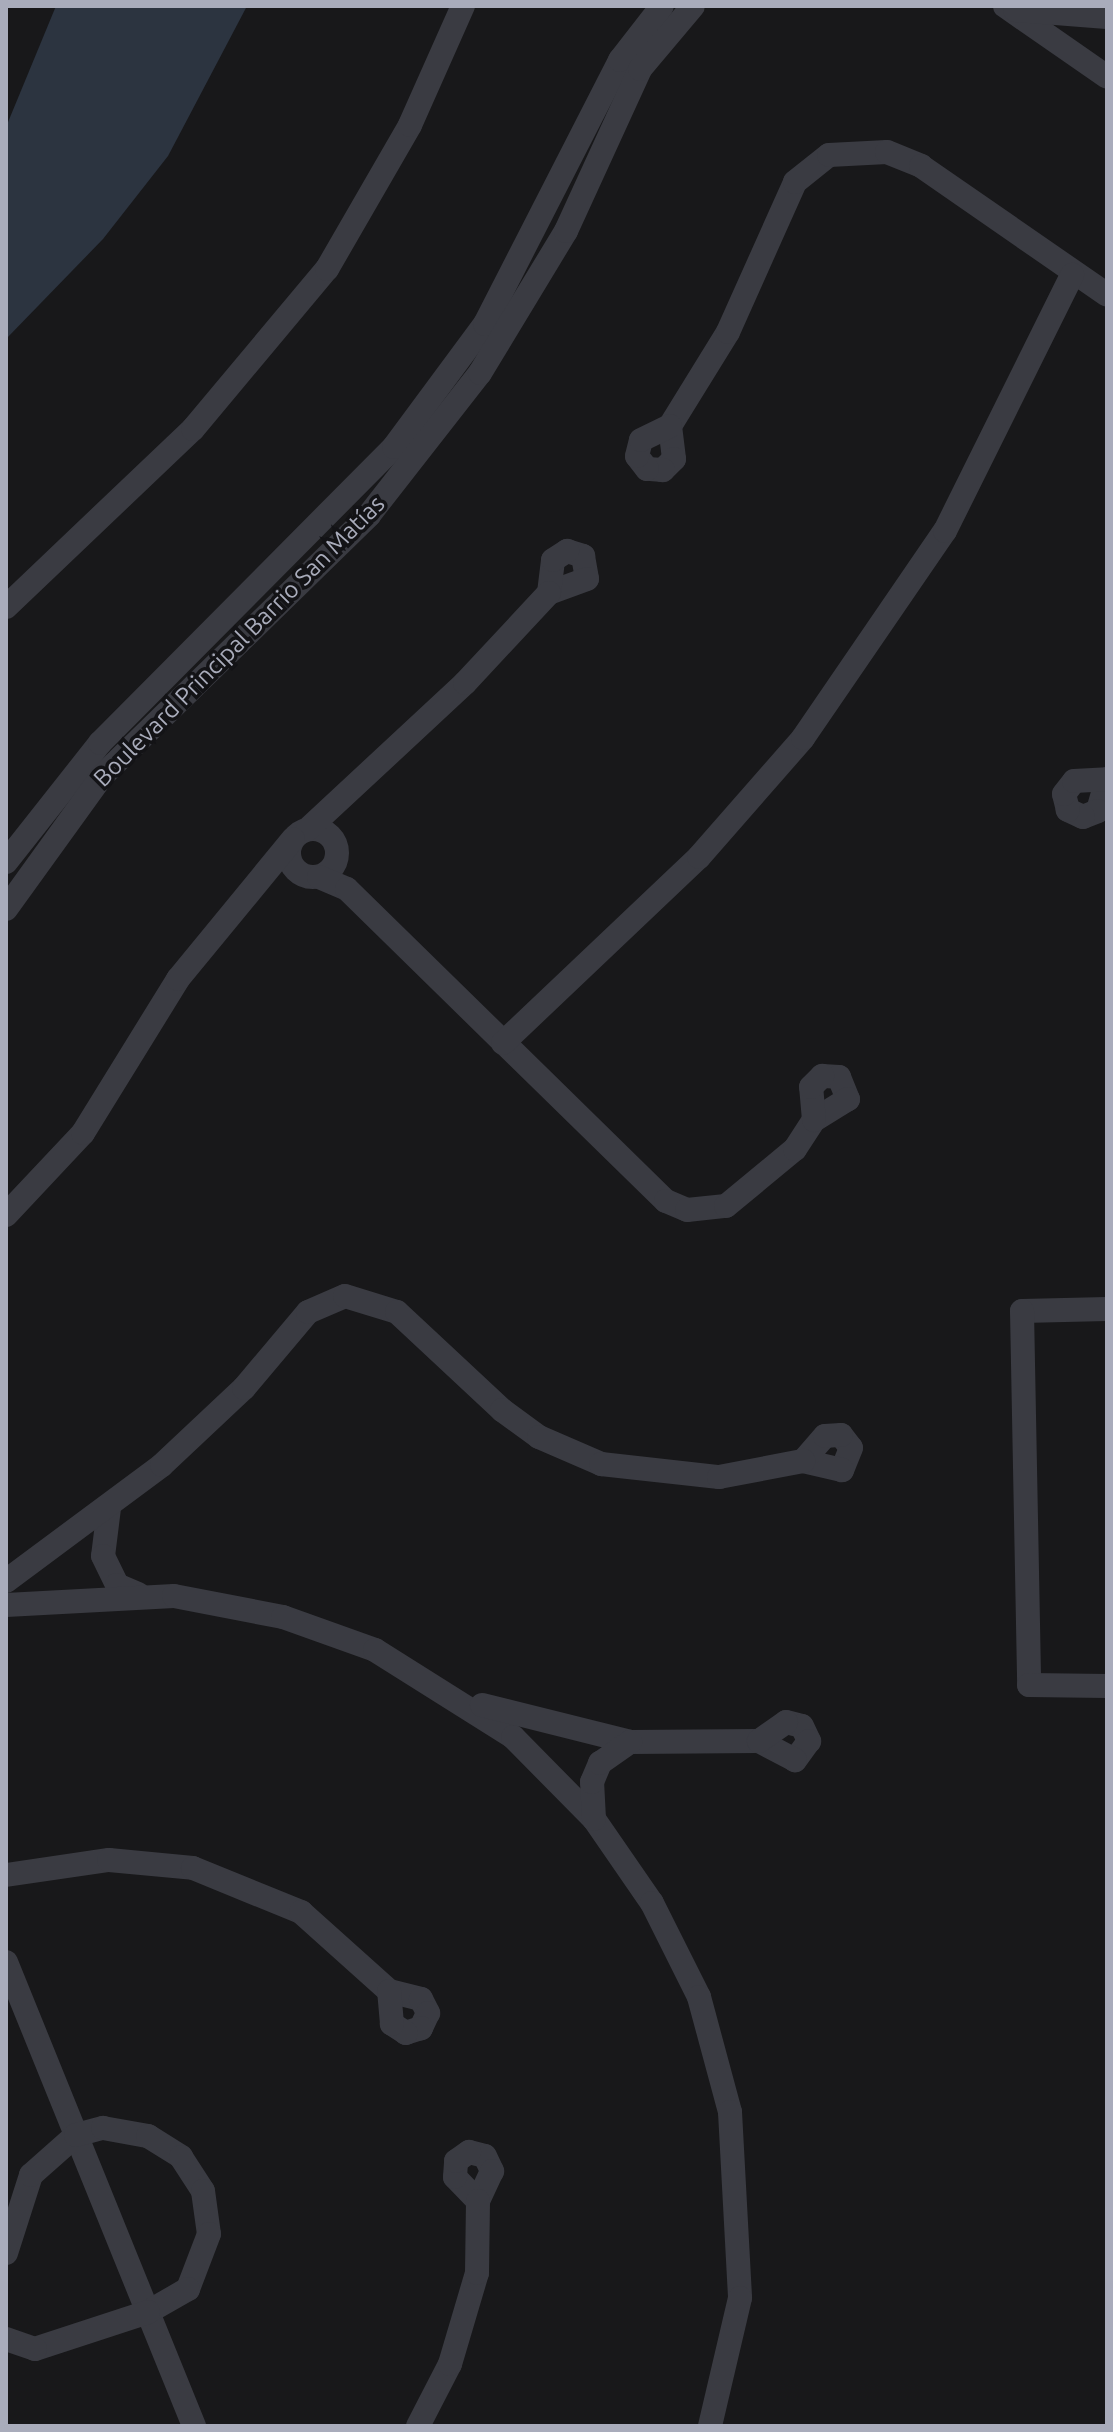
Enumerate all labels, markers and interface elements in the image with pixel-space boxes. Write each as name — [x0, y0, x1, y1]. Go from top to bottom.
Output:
street label: Boulevard Principal Barrio San Matías — [87, 489, 391, 793]

